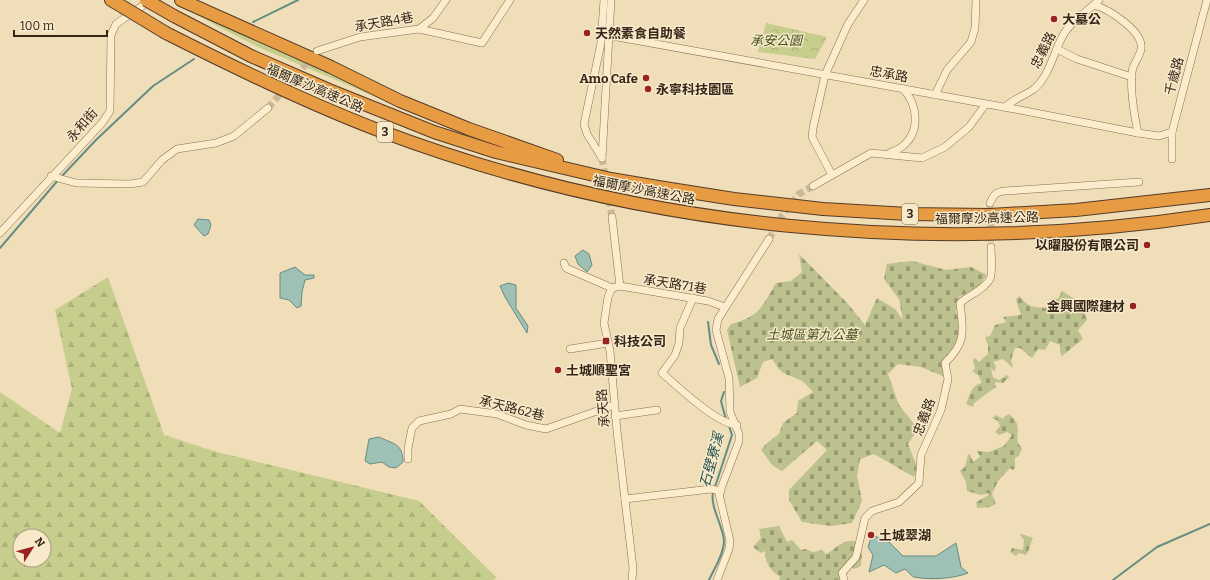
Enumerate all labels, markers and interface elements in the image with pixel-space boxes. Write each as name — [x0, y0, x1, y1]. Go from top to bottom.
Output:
street label: 承天路4巷 — [353, 9, 415, 35]
scale bar — [14, 12, 107, 38]
place label: 大墓公 — [1062, 12, 1101, 27]
marker: 大墓公 — [1049, 14, 1059, 24]
text: 100 m — [20, 19, 55, 33]
place label: 天然素食自助餐 — [595, 26, 686, 41]
marker: 天然素食自助餐 — [582, 28, 592, 38]
street label: 忠義路 — [1027, 29, 1059, 71]
park label: 承安公園 — [750, 33, 804, 48]
street label: 千歲路 — [1162, 55, 1186, 97]
street label: 福爾摩沙高速公路 — [264, 61, 366, 115]
street label: 忠承路 — [868, 63, 910, 85]
place label: Amo Cafe — [579, 71, 638, 86]
marker: Amo Cafe — [641, 73, 651, 83]
place label: 永寧科技園區 — [656, 82, 734, 97]
marker: 永寧科技園區 — [643, 84, 653, 94]
street label: 永和街 — [64, 105, 100, 145]
road number: 3 — [377, 122, 393, 142]
street label: 福爾摩沙高速公路 — [592, 173, 696, 207]
road number: 3 — [902, 204, 918, 224]
street label: 福爾摩沙高速公路 — [935, 210, 1039, 226]
place label: 以曜股份有限公司 — [1035, 238, 1139, 253]
marker: 以曜股份有限公司 — [1142, 240, 1152, 250]
street label: 承天路71巷 — [642, 272, 708, 296]
place label: 金興國際建材 — [1047, 299, 1125, 314]
marker: 金興國際建材 — [1128, 301, 1138, 311]
park label: 土城區第九公墓 — [766, 327, 859, 342]
place label: 科技公司 — [614, 334, 666, 349]
marker: 科技公司 — [601, 336, 611, 346]
place label: 土城順聖宮 — [566, 363, 631, 378]
marker: 土城順聖宮 — [553, 365, 563, 375]
street label: 承天路 — [594, 388, 612, 428]
street label: 承天路62巷 — [478, 393, 546, 423]
street label: 忠義路 — [910, 396, 938, 438]
water label: 石壁寮溪 — [697, 429, 728, 489]
north arrow — [12, 528, 52, 568]
place label: 土城翠湖 — [879, 528, 931, 543]
marker: 土城翠湖 — [866, 530, 876, 540]
text: N — [32, 535, 48, 550]

